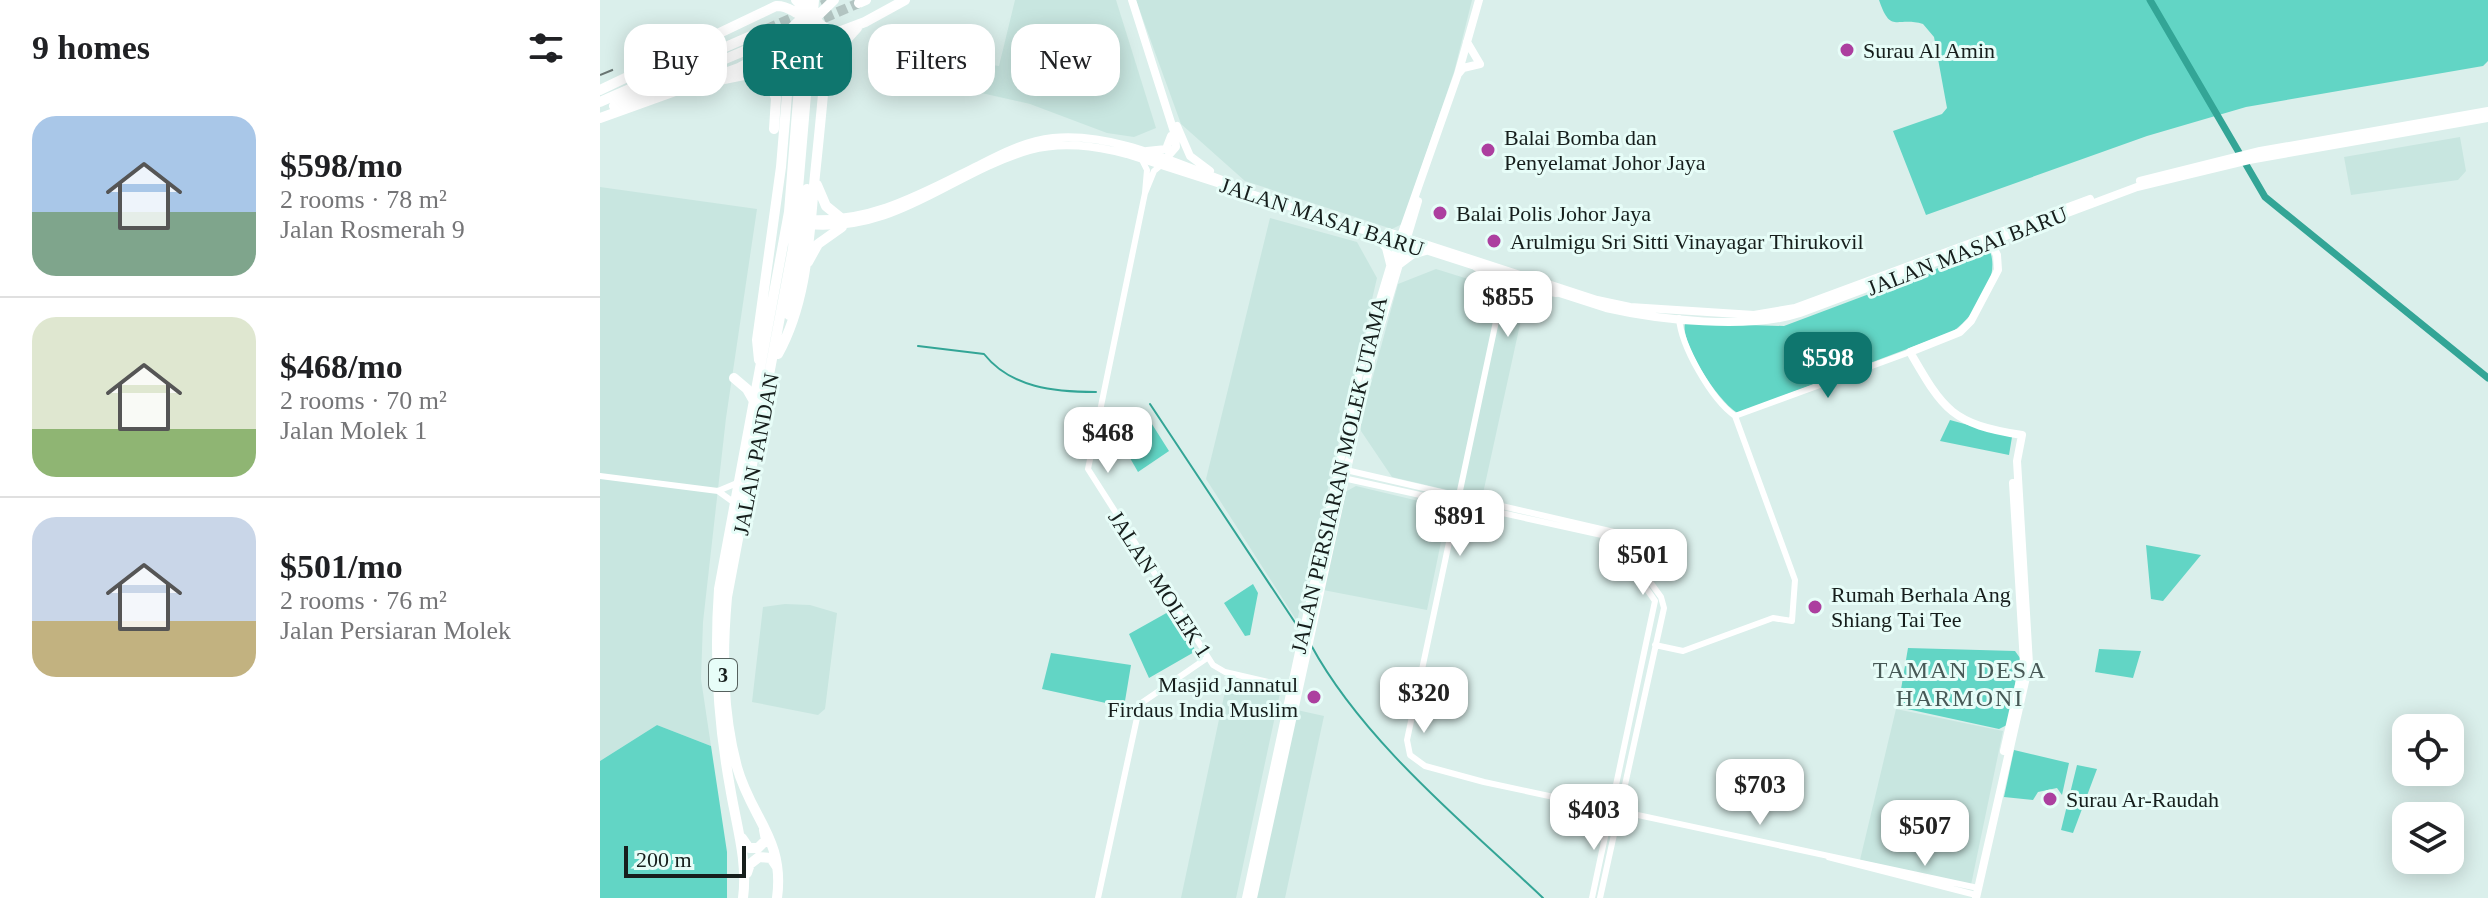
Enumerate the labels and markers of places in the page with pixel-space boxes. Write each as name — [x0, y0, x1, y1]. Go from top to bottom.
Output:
place label: Surau Al Amin — [1863, 38, 1995, 63]
marker: Surau Al Amin — [1838, 41, 1856, 59]
place label: Balai Bomba dan Penyelamat Johor Jaya — [1504, 125, 1706, 175]
marker: Balai Bomba dan Penyelamat Johor Jaya — [1479, 141, 1497, 159]
place label: Balai Polis Johor Jaya — [1456, 201, 1651, 226]
marker: Balai Polis Johor Jaya — [1431, 204, 1449, 222]
place label: Arulmigu Sri Sitti Vinayagar Thirukovil — [1510, 229, 1864, 254]
marker: Arulmigu Sri Sitti Vinayagar Thirukovil — [1485, 232, 1503, 250]
pin: $855 — [1461, 271, 1555, 339]
pin: $598 — [1781, 332, 1875, 400]
pin: $468 — [1061, 407, 1155, 475]
pin: $891 — [1413, 490, 1507, 558]
pin: $501 — [1596, 529, 1690, 597]
place label: Rumah Berhala Ang Shiang Tai Tee — [1831, 582, 2011, 632]
marker: Rumah Berhala Ang Shiang Tai Tee — [1806, 598, 1824, 616]
pin: $320 — [1377, 667, 1471, 735]
place label: Masjid Jannatul Firdaus India Muslim — [1107, 672, 1298, 722]
marker: Masjid Jannatul Firdaus India Muslim — [1305, 688, 1323, 706]
pin: $703 — [1713, 759, 1807, 827]
pin: $403 — [1547, 784, 1641, 852]
place label: Surau Ar-Raudah — [2066, 787, 2219, 812]
marker: Surau Ar-Raudah — [2041, 790, 2059, 808]
pin: $507 — [1878, 800, 1972, 868]

